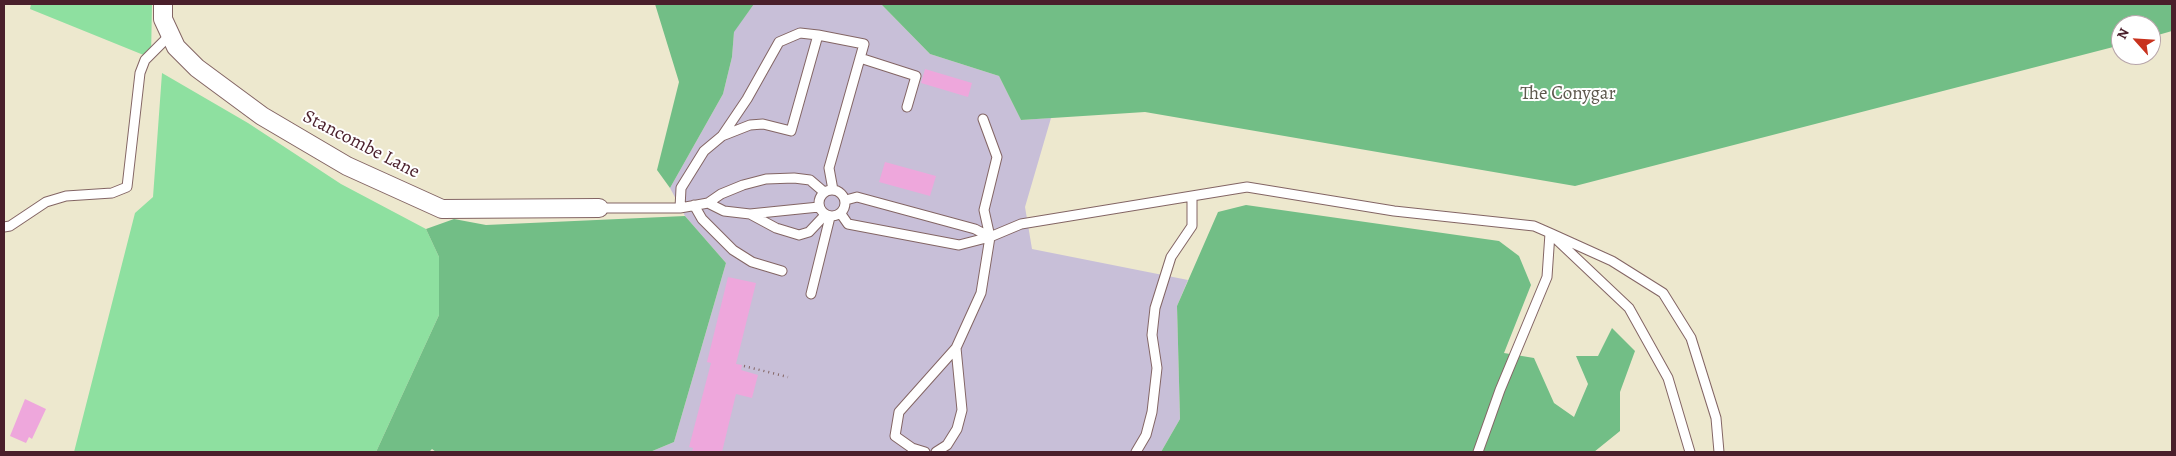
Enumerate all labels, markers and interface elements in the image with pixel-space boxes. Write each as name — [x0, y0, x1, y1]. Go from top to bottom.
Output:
north arrow — [2111, 15, 2161, 65]
text: N — [2112, 25, 2134, 42]
park label: The Conygar — [1520, 83, 1616, 105]
street label: Stancombe Lane — [299, 106, 423, 184]

